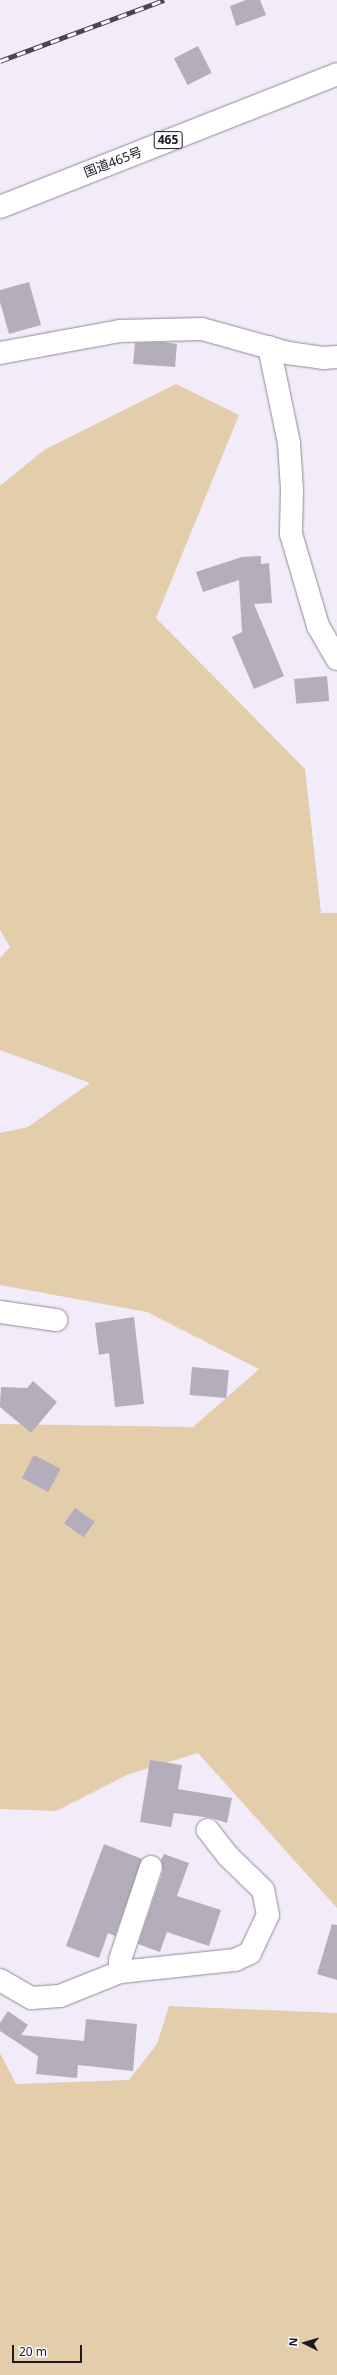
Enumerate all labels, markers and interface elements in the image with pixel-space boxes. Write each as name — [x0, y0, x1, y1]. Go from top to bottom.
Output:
road number: 465 — [153, 130, 183, 150]
street label: 国道465号 — [82, 144, 144, 180]
north arrow — [285, 2323, 325, 2363]
scale bar — [14, 2337, 84, 2363]
text: N — [285, 2337, 300, 2347]
text: 20 m — [19, 2343, 47, 2360]

